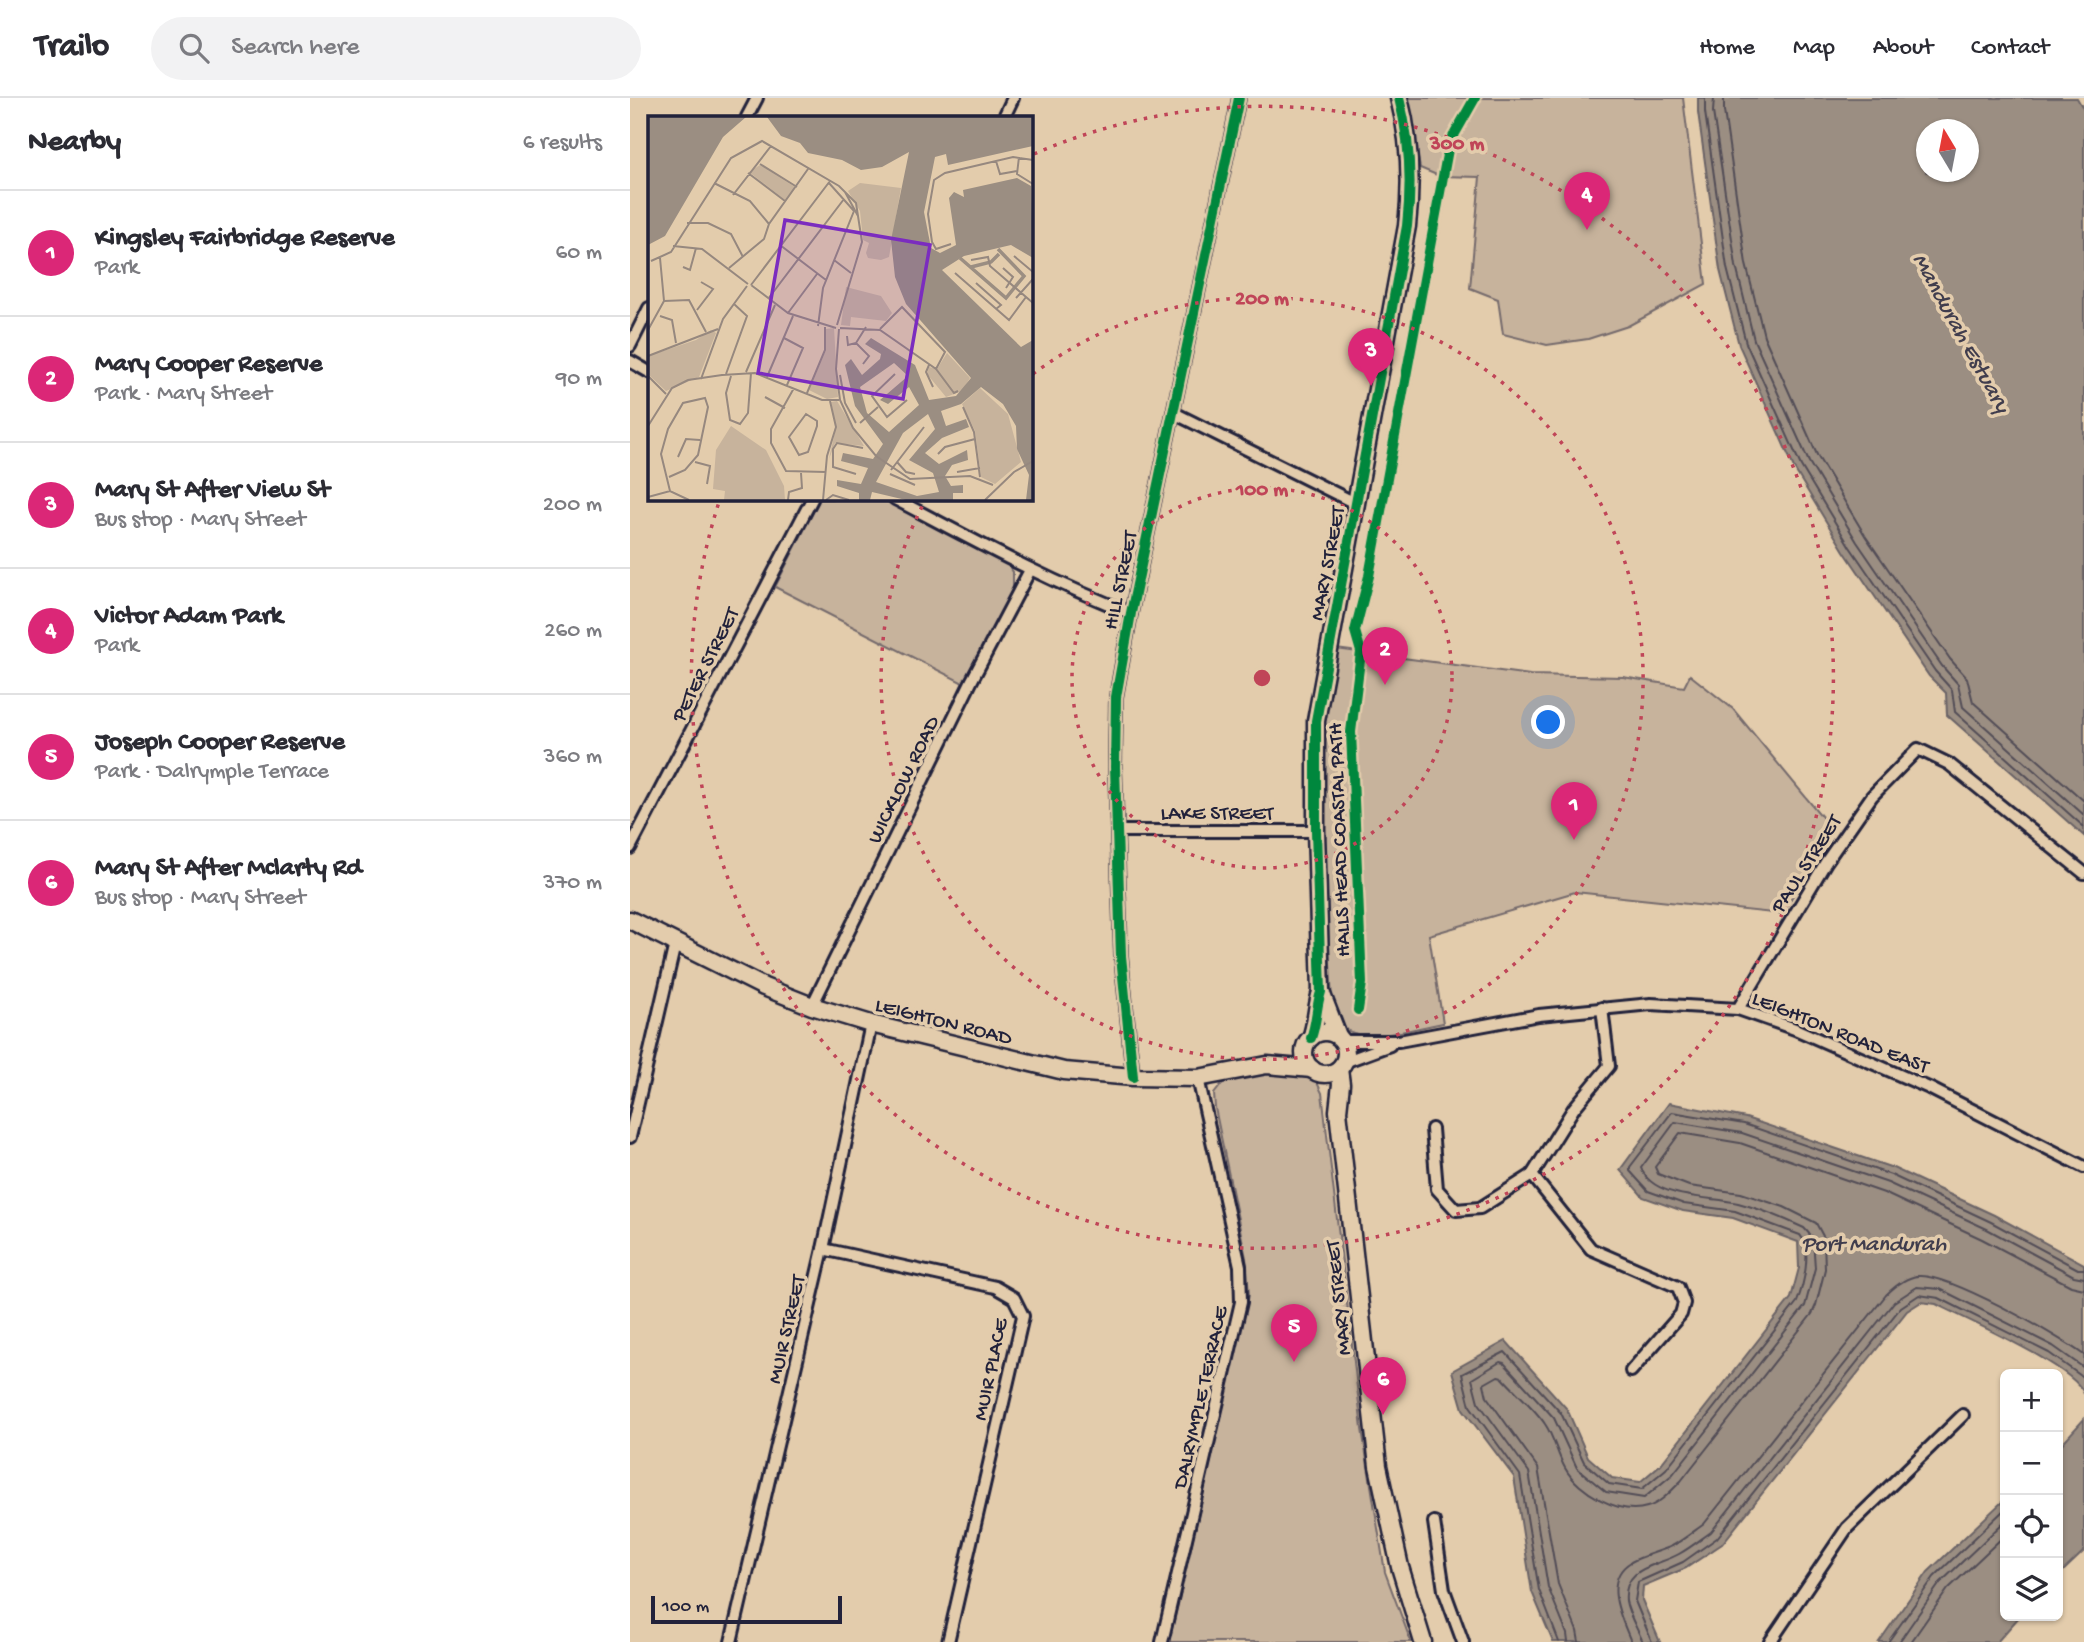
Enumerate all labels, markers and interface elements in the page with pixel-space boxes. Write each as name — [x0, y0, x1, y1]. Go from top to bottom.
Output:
search box — [151, 17, 641, 80]
text: Trailo — [35, 29, 109, 67]
icon: search — [175, 29, 213, 67]
text: Search here — [231, 33, 359, 64]
text: Home — [1699, 34, 1755, 63]
text: Map — [1793, 34, 1835, 63]
text: About — [1873, 34, 1933, 63]
text: Contact — [1971, 34, 2049, 63]
inset map — [648, 116, 1032, 500]
north arrow — [1916, 119, 1979, 182]
text: Nearby — [28, 126, 121, 161]
text: 6 results — [523, 130, 602, 157]
text: 300 m — [1429, 133, 1484, 158]
pin: 4 — [1564, 172, 1610, 230]
text: Kingsley Fairbridge Reserve — [95, 224, 395, 255]
text: 1 — [46, 240, 56, 267]
text: 60 m — [556, 240, 602, 267]
water label: Mandurah Estuary — [1905, 249, 2016, 419]
text: Park — [95, 255, 139, 282]
text: 200 m — [1235, 288, 1289, 313]
pin: 3 — [1348, 328, 1394, 386]
text: Mary Cooper Reserve — [95, 350, 322, 381]
text: 2 — [45, 366, 57, 393]
text: 90 m — [556, 366, 602, 393]
text: Park · Mary Street — [95, 381, 272, 408]
text: Mary St After View St — [95, 476, 330, 507]
text: 100 m — [1235, 479, 1288, 504]
text: 3 — [45, 492, 57, 519]
text: 200 m — [543, 492, 602, 519]
street label: MARY STREET — [1306, 504, 1353, 623]
text: Bus stop · Mary Street — [95, 507, 306, 534]
street label: HILL STREET — [1100, 528, 1145, 632]
text: Victor Adam Park — [95, 602, 283, 633]
street label: PETER STREET — [667, 603, 747, 728]
text: 4 — [46, 618, 56, 645]
text: 260 m — [544, 618, 602, 645]
pin: 2 — [1362, 627, 1408, 685]
text: Park — [95, 633, 139, 660]
centre of rings — [1250, 666, 1274, 690]
your location — [1531, 705, 1565, 739]
street label: WICKLOW ROAD — [864, 712, 947, 848]
street label: HALLS HEAD COASTAL PATH — [1325, 722, 1358, 957]
text: Joseph Cooper Reserve — [95, 728, 345, 759]
text: 5 — [45, 744, 57, 771]
text: 360 m — [544, 744, 602, 771]
text: Park · Dalrymple Terrace — [95, 759, 329, 786]
pin: 1 — [1551, 782, 1597, 840]
street label: LAKE STREET — [1161, 803, 1274, 828]
street label: PAUL STREET — [1766, 810, 1849, 919]
text: Mary St After Mclarty Rd — [95, 854, 362, 885]
text: 6 — [45, 870, 57, 897]
text: 370 m — [543, 870, 602, 897]
text: Bus stop · Mary Street — [95, 885, 306, 912]
street label: LEIGHTON ROAD EAST — [1748, 987, 1933, 1081]
street label: LEIGHTON ROAD — [872, 994, 1014, 1053]
water label: Port Mandurah — [1802, 1232, 1947, 1259]
street label: MARY STREET — [1322, 1238, 1359, 1356]
street label: MUIR STREET — [764, 1272, 813, 1387]
street label: DALRYMPLE TERRACE — [1169, 1303, 1236, 1493]
pin: 5 — [1271, 1304, 1317, 1362]
street label: MUIR PLACE — [969, 1315, 1016, 1423]
pin: 6 — [1360, 1357, 1406, 1415]
map controls — [2000, 1369, 2063, 1621]
button: + — [2000, 1369, 2063, 1432]
button: − — [2000, 1432, 2063, 1495]
button: locate — [2000, 1495, 2063, 1558]
button: layers — [2000, 1558, 2063, 1621]
scale bar — [651, 1593, 842, 1625]
text: 100 m — [662, 1596, 709, 1619]

